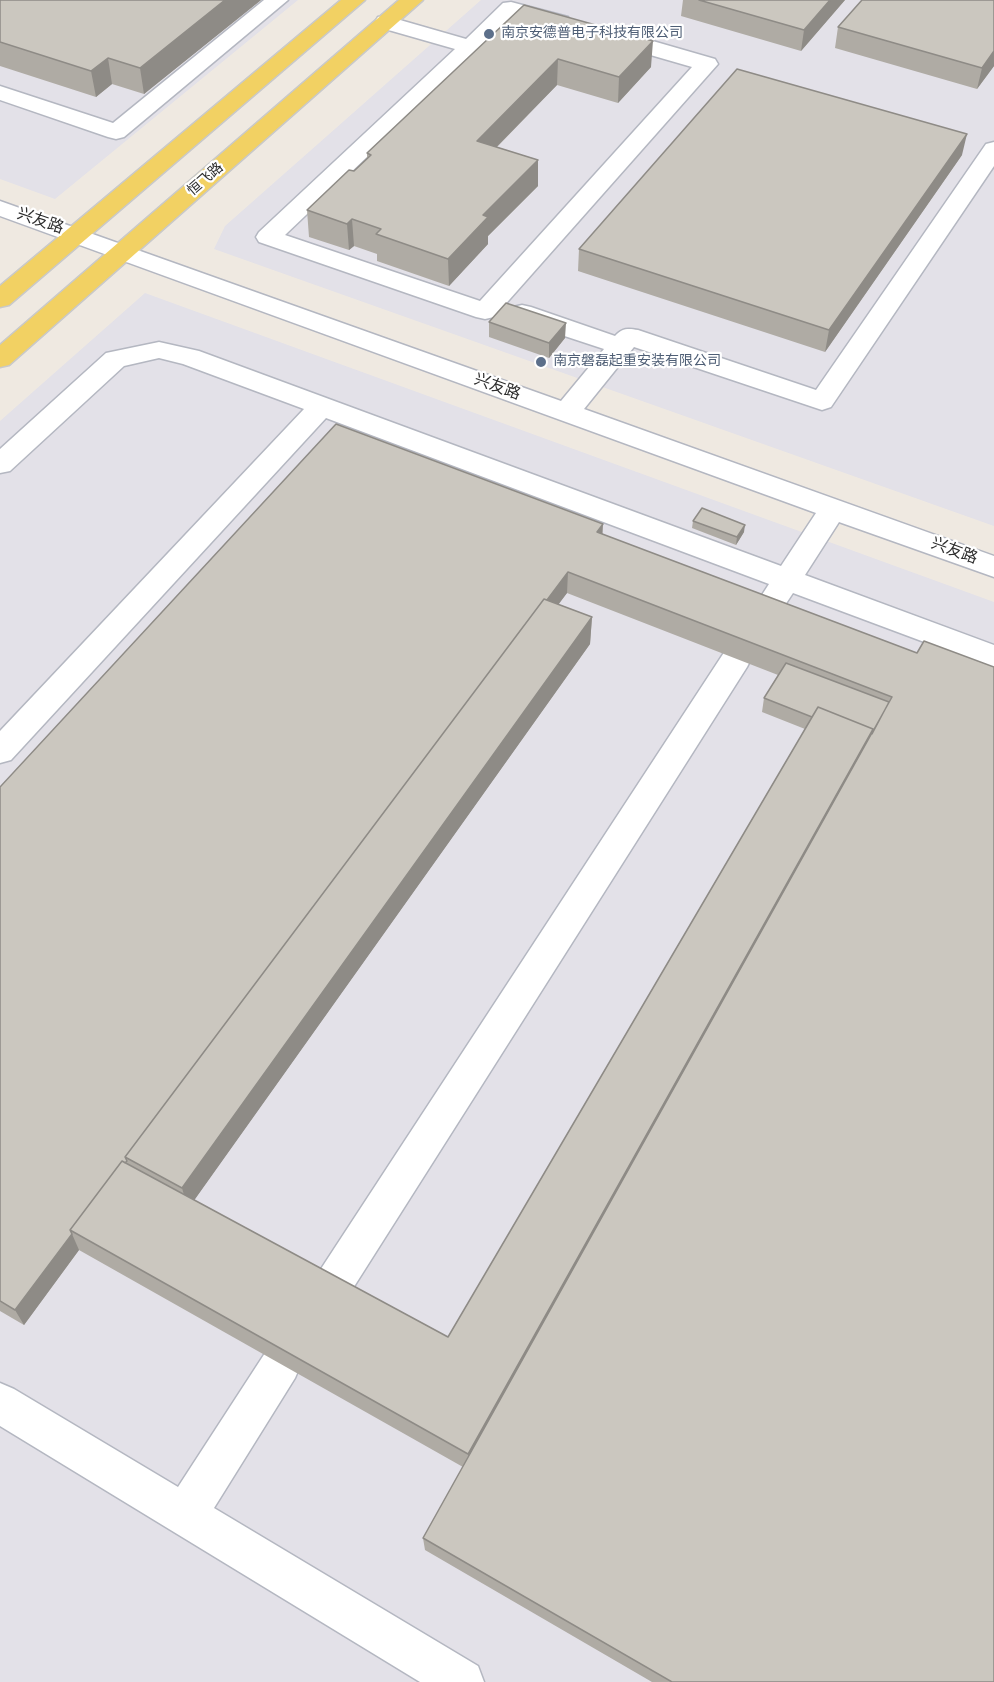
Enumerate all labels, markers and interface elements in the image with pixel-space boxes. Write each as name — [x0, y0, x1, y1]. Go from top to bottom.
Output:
place label: 南京安德普电子科技有限公司 — [501, 26, 683, 42]
marker: 南京安德普电子科技有限公司 — [482, 27, 496, 41]
street label: 恒飞路 — [185, 160, 227, 200]
street label: 兴友路 — [14, 205, 66, 239]
place label: 南京磐磊起重安装有限公司 — [553, 354, 721, 370]
marker: 南京磐磊起重安装有限公司 — [534, 355, 548, 369]
street label: 兴友路 — [471, 371, 523, 405]
street label: 兴友路 — [928, 535, 980, 569]

